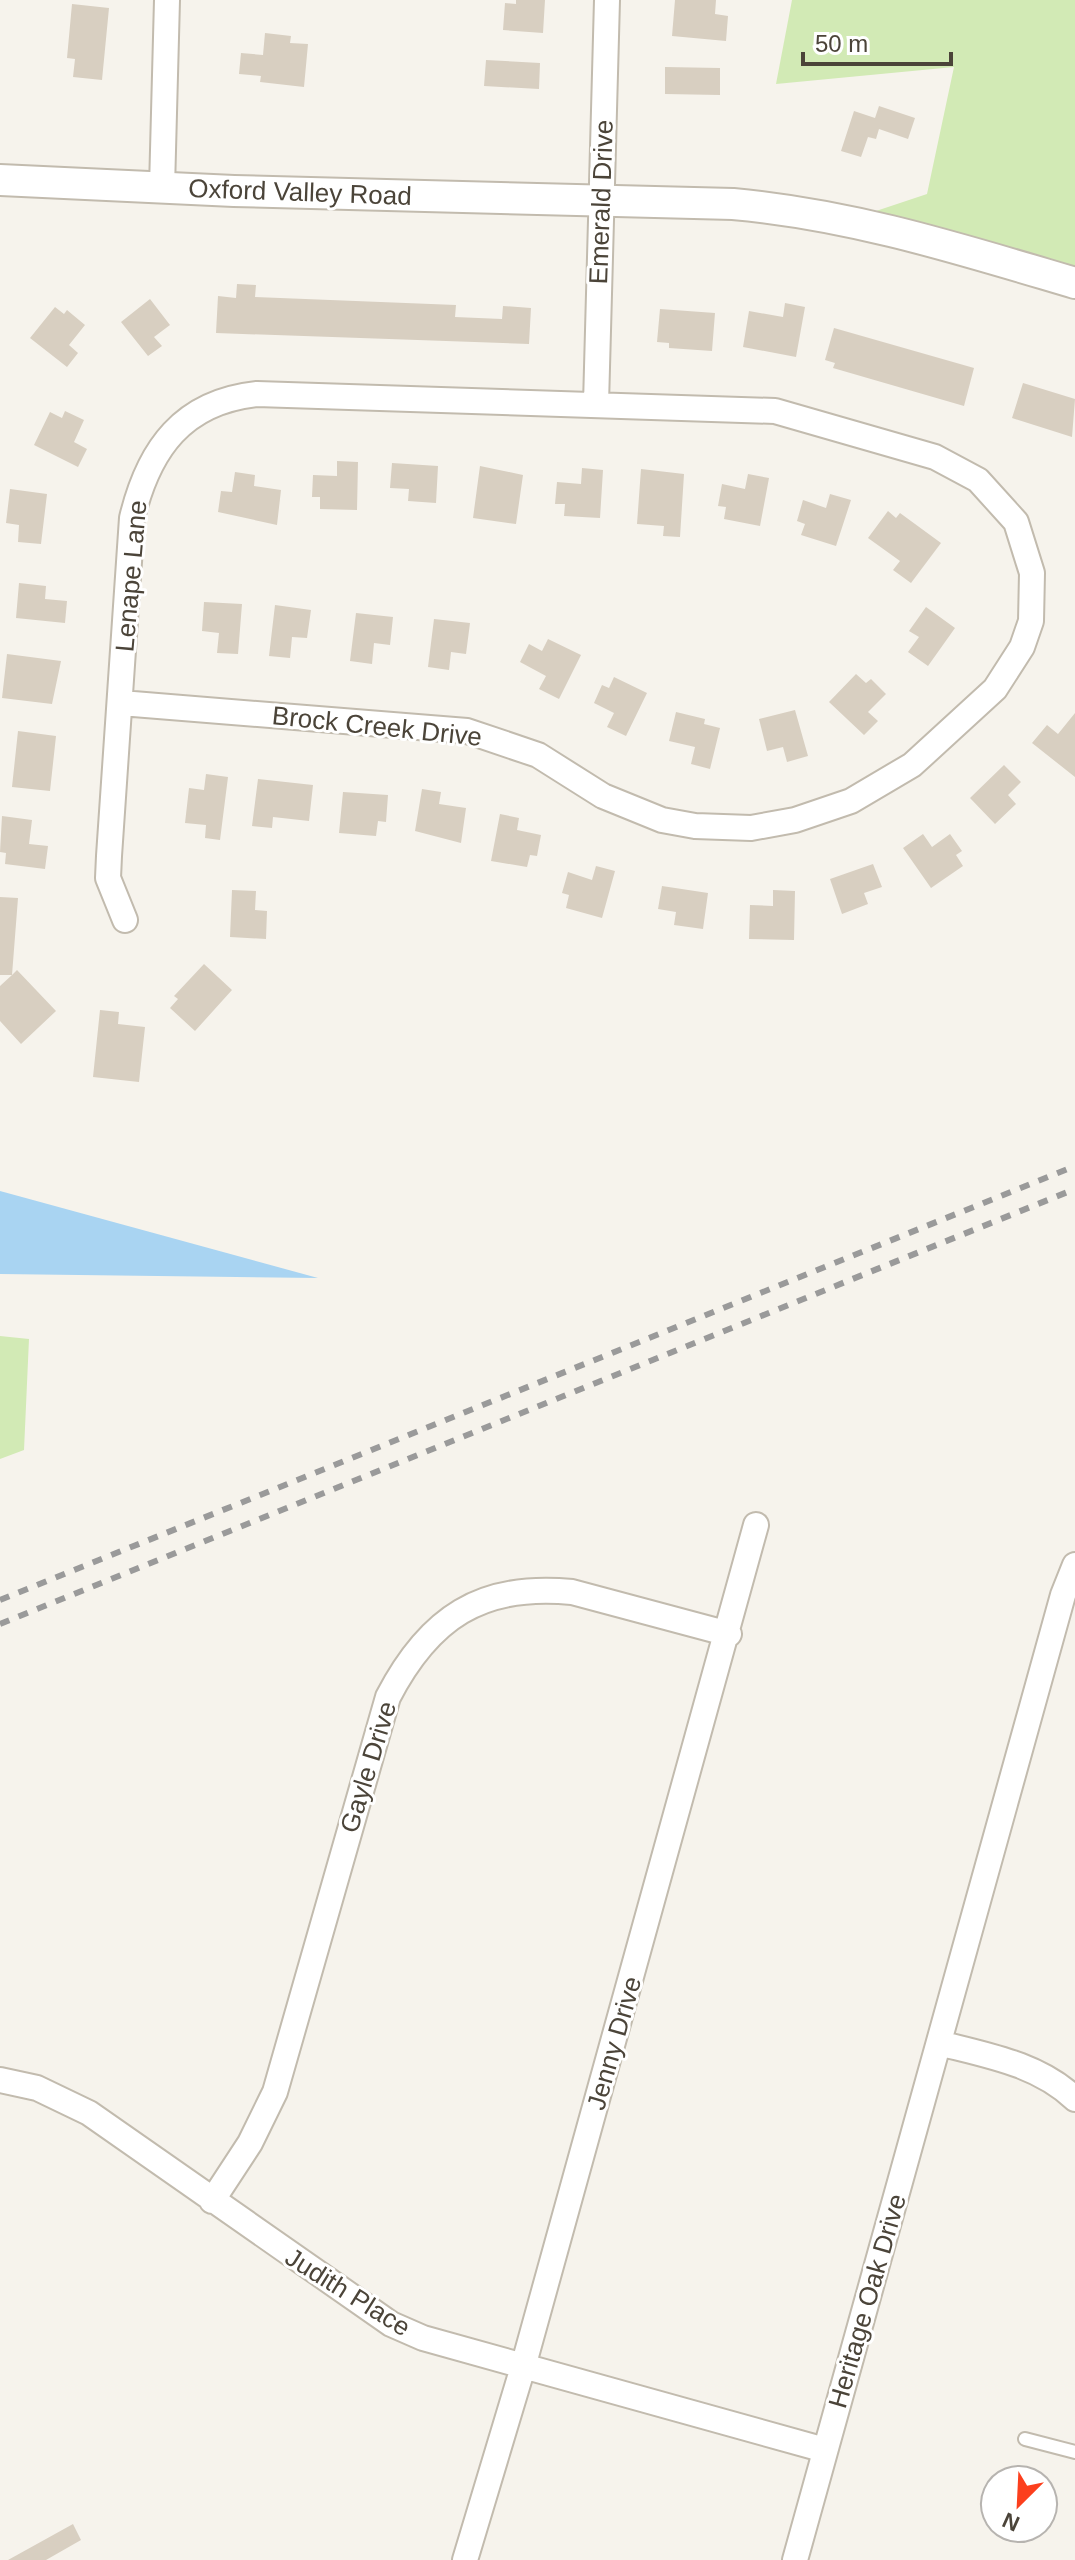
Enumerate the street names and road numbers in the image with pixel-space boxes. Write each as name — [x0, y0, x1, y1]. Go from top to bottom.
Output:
street label: Emerald Drive — [583, 119, 619, 285]
street label: Oxford Valley Road — [188, 173, 412, 211]
street label: Lenape Lane — [109, 499, 153, 653]
street label: Brock Creek Drive — [271, 700, 483, 752]
street label: Gayle Drive — [334, 1698, 402, 1836]
street label: Jenny Drive — [581, 1973, 647, 2113]
street label: Heritage Oak Drive — [822, 2191, 912, 2411]
street label: Judith Place — [280, 2242, 416, 2342]

